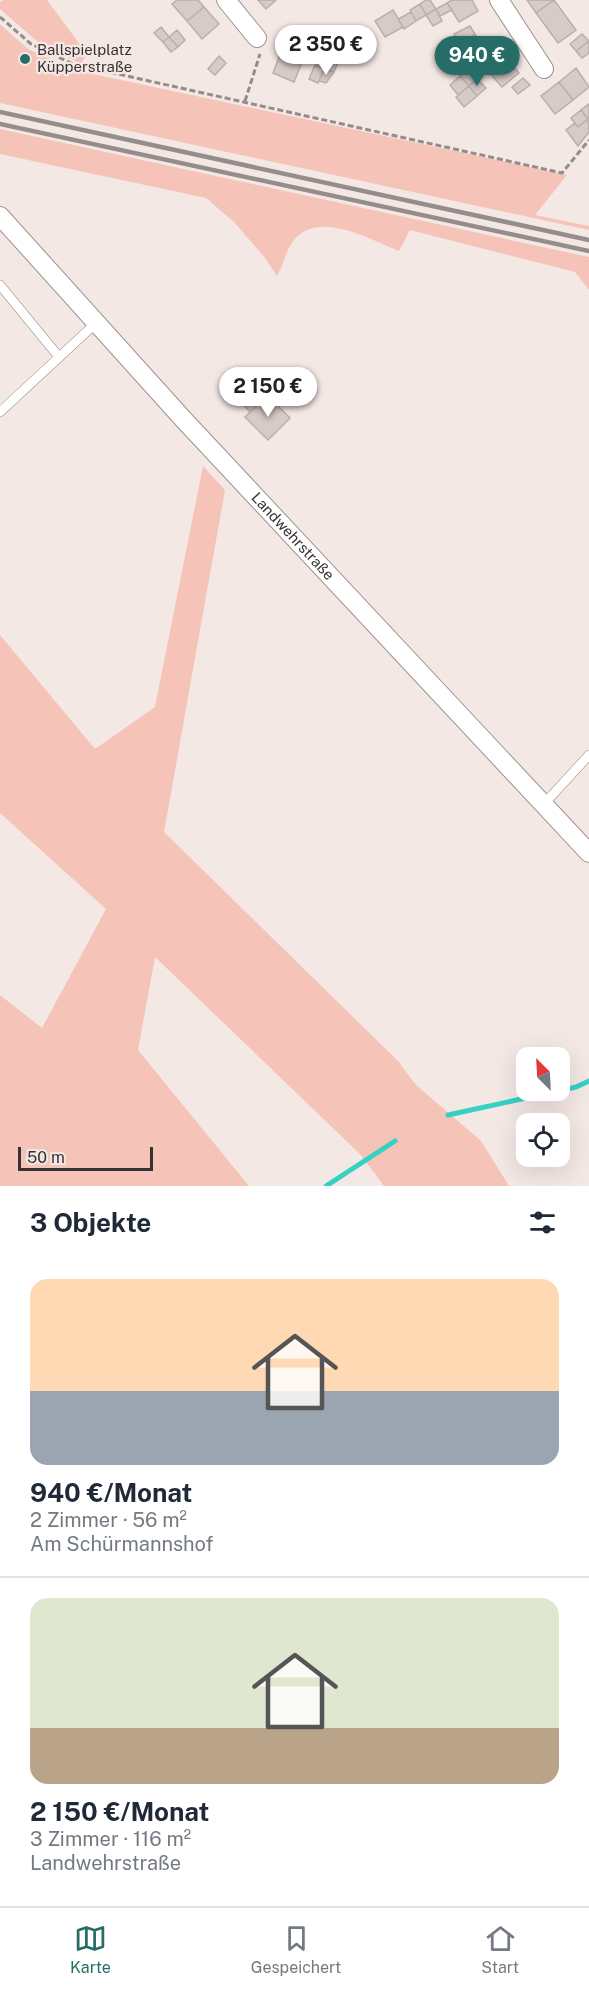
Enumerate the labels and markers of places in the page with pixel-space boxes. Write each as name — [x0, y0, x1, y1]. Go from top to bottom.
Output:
pin: 2 350 € — [271, 25, 381, 76]
pin: 940 € — [435, 36, 519, 87]
place label: Ballspielplatz Küpperstraße — [37, 41, 132, 75]
marker: Ballspielplatz Küpperstraße — [18, 52, 32, 66]
pin: 2 150 € — [213, 367, 323, 418]

